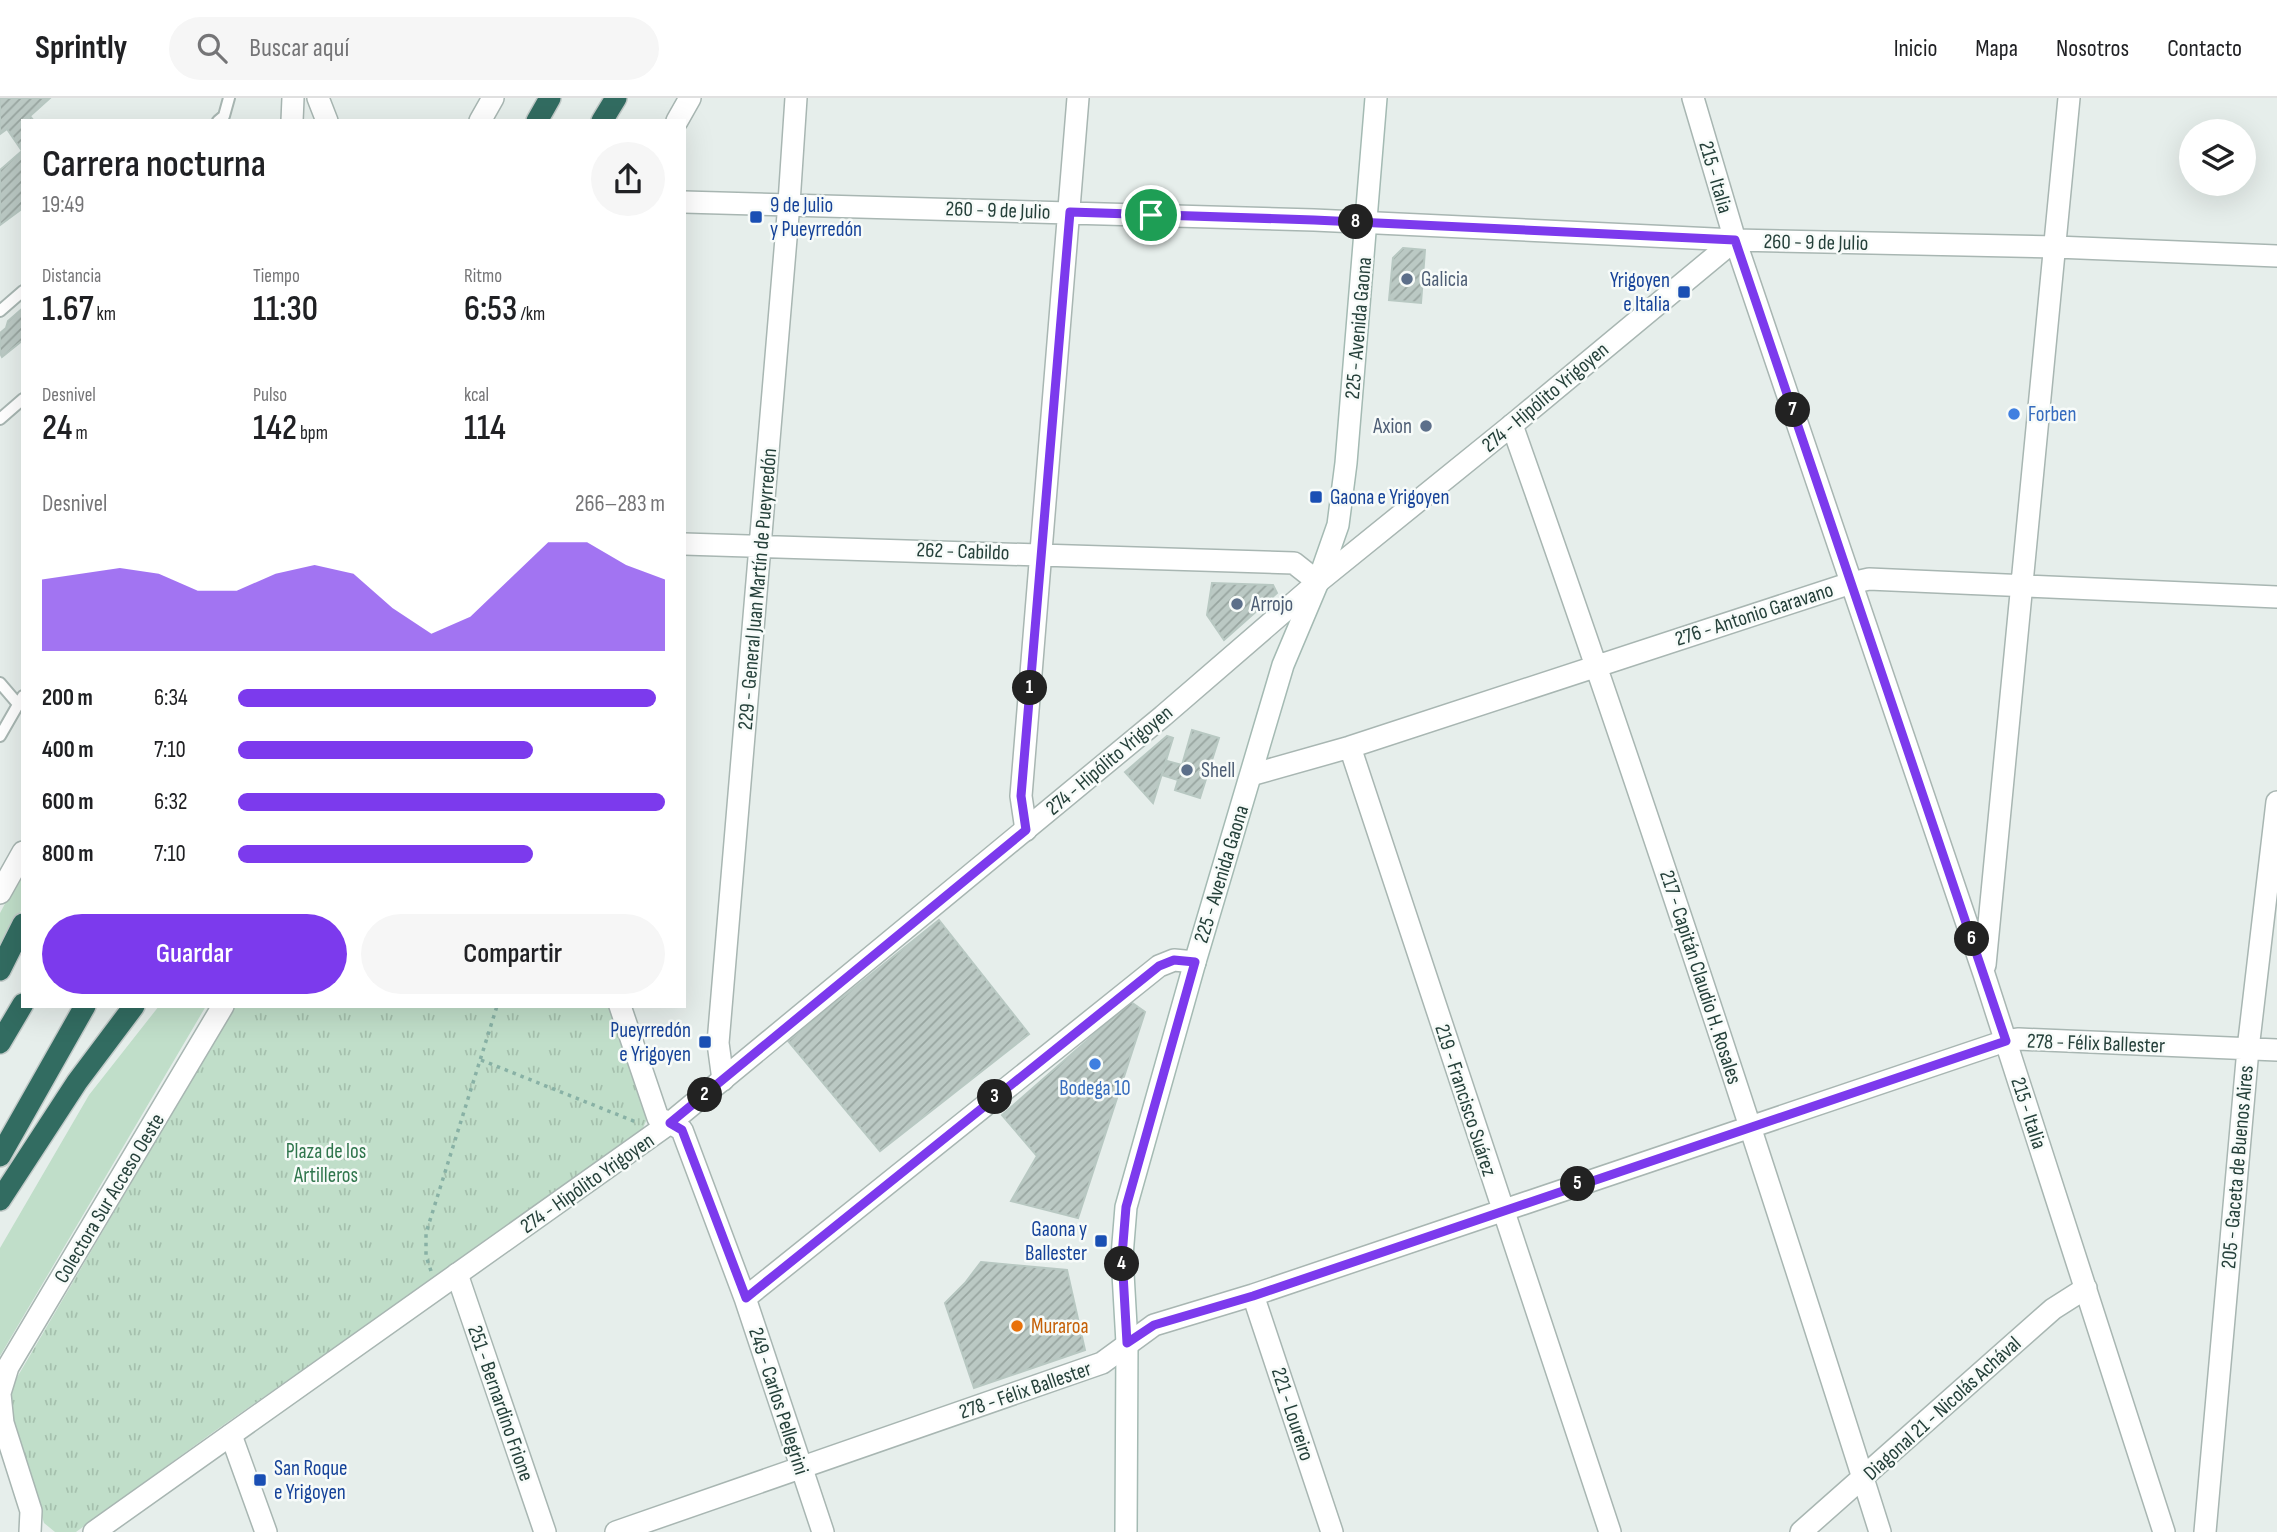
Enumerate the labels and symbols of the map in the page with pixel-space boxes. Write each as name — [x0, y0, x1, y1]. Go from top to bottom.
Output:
street label: 215 - Italia — [1693, 138, 1738, 216]
pin — [1121, 185, 1181, 245]
place label: 9 de Julio y Pueyrredón — [770, 193, 862, 242]
street label: 260 - 9 de Julio — [945, 196, 1051, 225]
pin: 8 — [1338, 204, 1374, 240]
marker: 9 de Julio y Pueyrredón — [748, 209, 764, 225]
street label: 260 - 9 de Julio — [1763, 229, 1869, 256]
street label: 225 - Avenida Gaona — [1340, 256, 1377, 400]
place label: Galicia — [1421, 267, 1468, 292]
place label: Yrigoyen e Italia — [1610, 268, 1670, 317]
marker: Galicia — [1399, 271, 1415, 287]
marker: Yrigoyen e Italia — [1676, 284, 1692, 300]
street label: 274 - Hipólito Yrigoyen — [1477, 337, 1614, 458]
pin: 7 — [1776, 392, 1811, 428]
place label: Forben — [2028, 402, 2077, 427]
marker: Forben — [2006, 406, 2022, 422]
place label: Axion — [1372, 414, 1412, 439]
marker: Axion — [1418, 418, 1434, 434]
street label: 229 - General Juan Martín de Pueyrredón — [733, 447, 782, 731]
place label: Gaona e Yrigoyen — [1330, 485, 1449, 510]
marker: Gaona e Yrigoyen — [1308, 489, 1324, 505]
street label: 262 - Cabildo — [916, 537, 1010, 566]
street label: 276 - Antonio Garavano — [1672, 577, 1836, 652]
place label: Arrojo — [1250, 592, 1293, 617]
marker: Arrojo — [1229, 596, 1245, 612]
pin: 1 — [1012, 670, 1048, 706]
street label: 274 - Hipólito Yrigoyen — [1041, 700, 1178, 821]
place label: Shell — [1201, 758, 1235, 783]
marker: Shell — [1179, 762, 1195, 778]
street label: 225 - Avenida Gaona — [1189, 802, 1254, 946]
street label: 217 - Capitán Claudio H. Rosales — [1654, 867, 1747, 1087]
pin: 6 — [1954, 922, 1990, 956]
place label: Pueyrredón e Yrigoyen — [610, 1018, 691, 1067]
street label: 219 - Francisco Suárez — [1429, 1021, 1502, 1180]
street label: 278 - Félix Ballester — [2027, 1029, 2165, 1058]
marker: Pueyrredón e Yrigoyen — [697, 1034, 713, 1050]
marker: Bodega 10 — [1087, 1056, 1103, 1072]
street label: 205 - Gaceta de Buenos Aires — [2216, 1064, 2259, 1270]
street label: 215 - Italia — [2005, 1074, 2052, 1152]
place label: Bodega 10 — [1059, 1076, 1131, 1101]
pin: 2 — [688, 1077, 722, 1112]
pin: 3 — [978, 1080, 1012, 1114]
street label: Colectora Sur Acceso Oeste — [49, 1109, 170, 1288]
street label: 274 - Hipólito Yrigoyen — [516, 1128, 659, 1239]
park label: Plaza de los Artilleros — [286, 1139, 366, 1188]
pin: 5 — [1560, 1166, 1596, 1202]
place label: Gaona y Ballester — [1025, 1217, 1087, 1266]
marker: Gaona y Ballester — [1093, 1233, 1109, 1249]
pin: 4 — [1104, 1246, 1140, 1282]
place label: Muraroa — [1031, 1314, 1089, 1339]
marker: Muraroa — [1009, 1318, 1025, 1334]
street label: 251 - Bernardino Frione — [462, 1322, 539, 1484]
street label: 249 - Carlos Pellegrini — [743, 1324, 814, 1478]
street label: Diagonal 21 - Nicolás Achával — [1859, 1331, 2026, 1486]
street label: 278 - Félix Ballester — [956, 1356, 1095, 1425]
street label: 221 - Loureiro — [1266, 1364, 1319, 1464]
place label: San Roque e Yrigoyen — [274, 1456, 348, 1505]
marker: San Roque e Yrigoyen — [252, 1472, 268, 1488]

